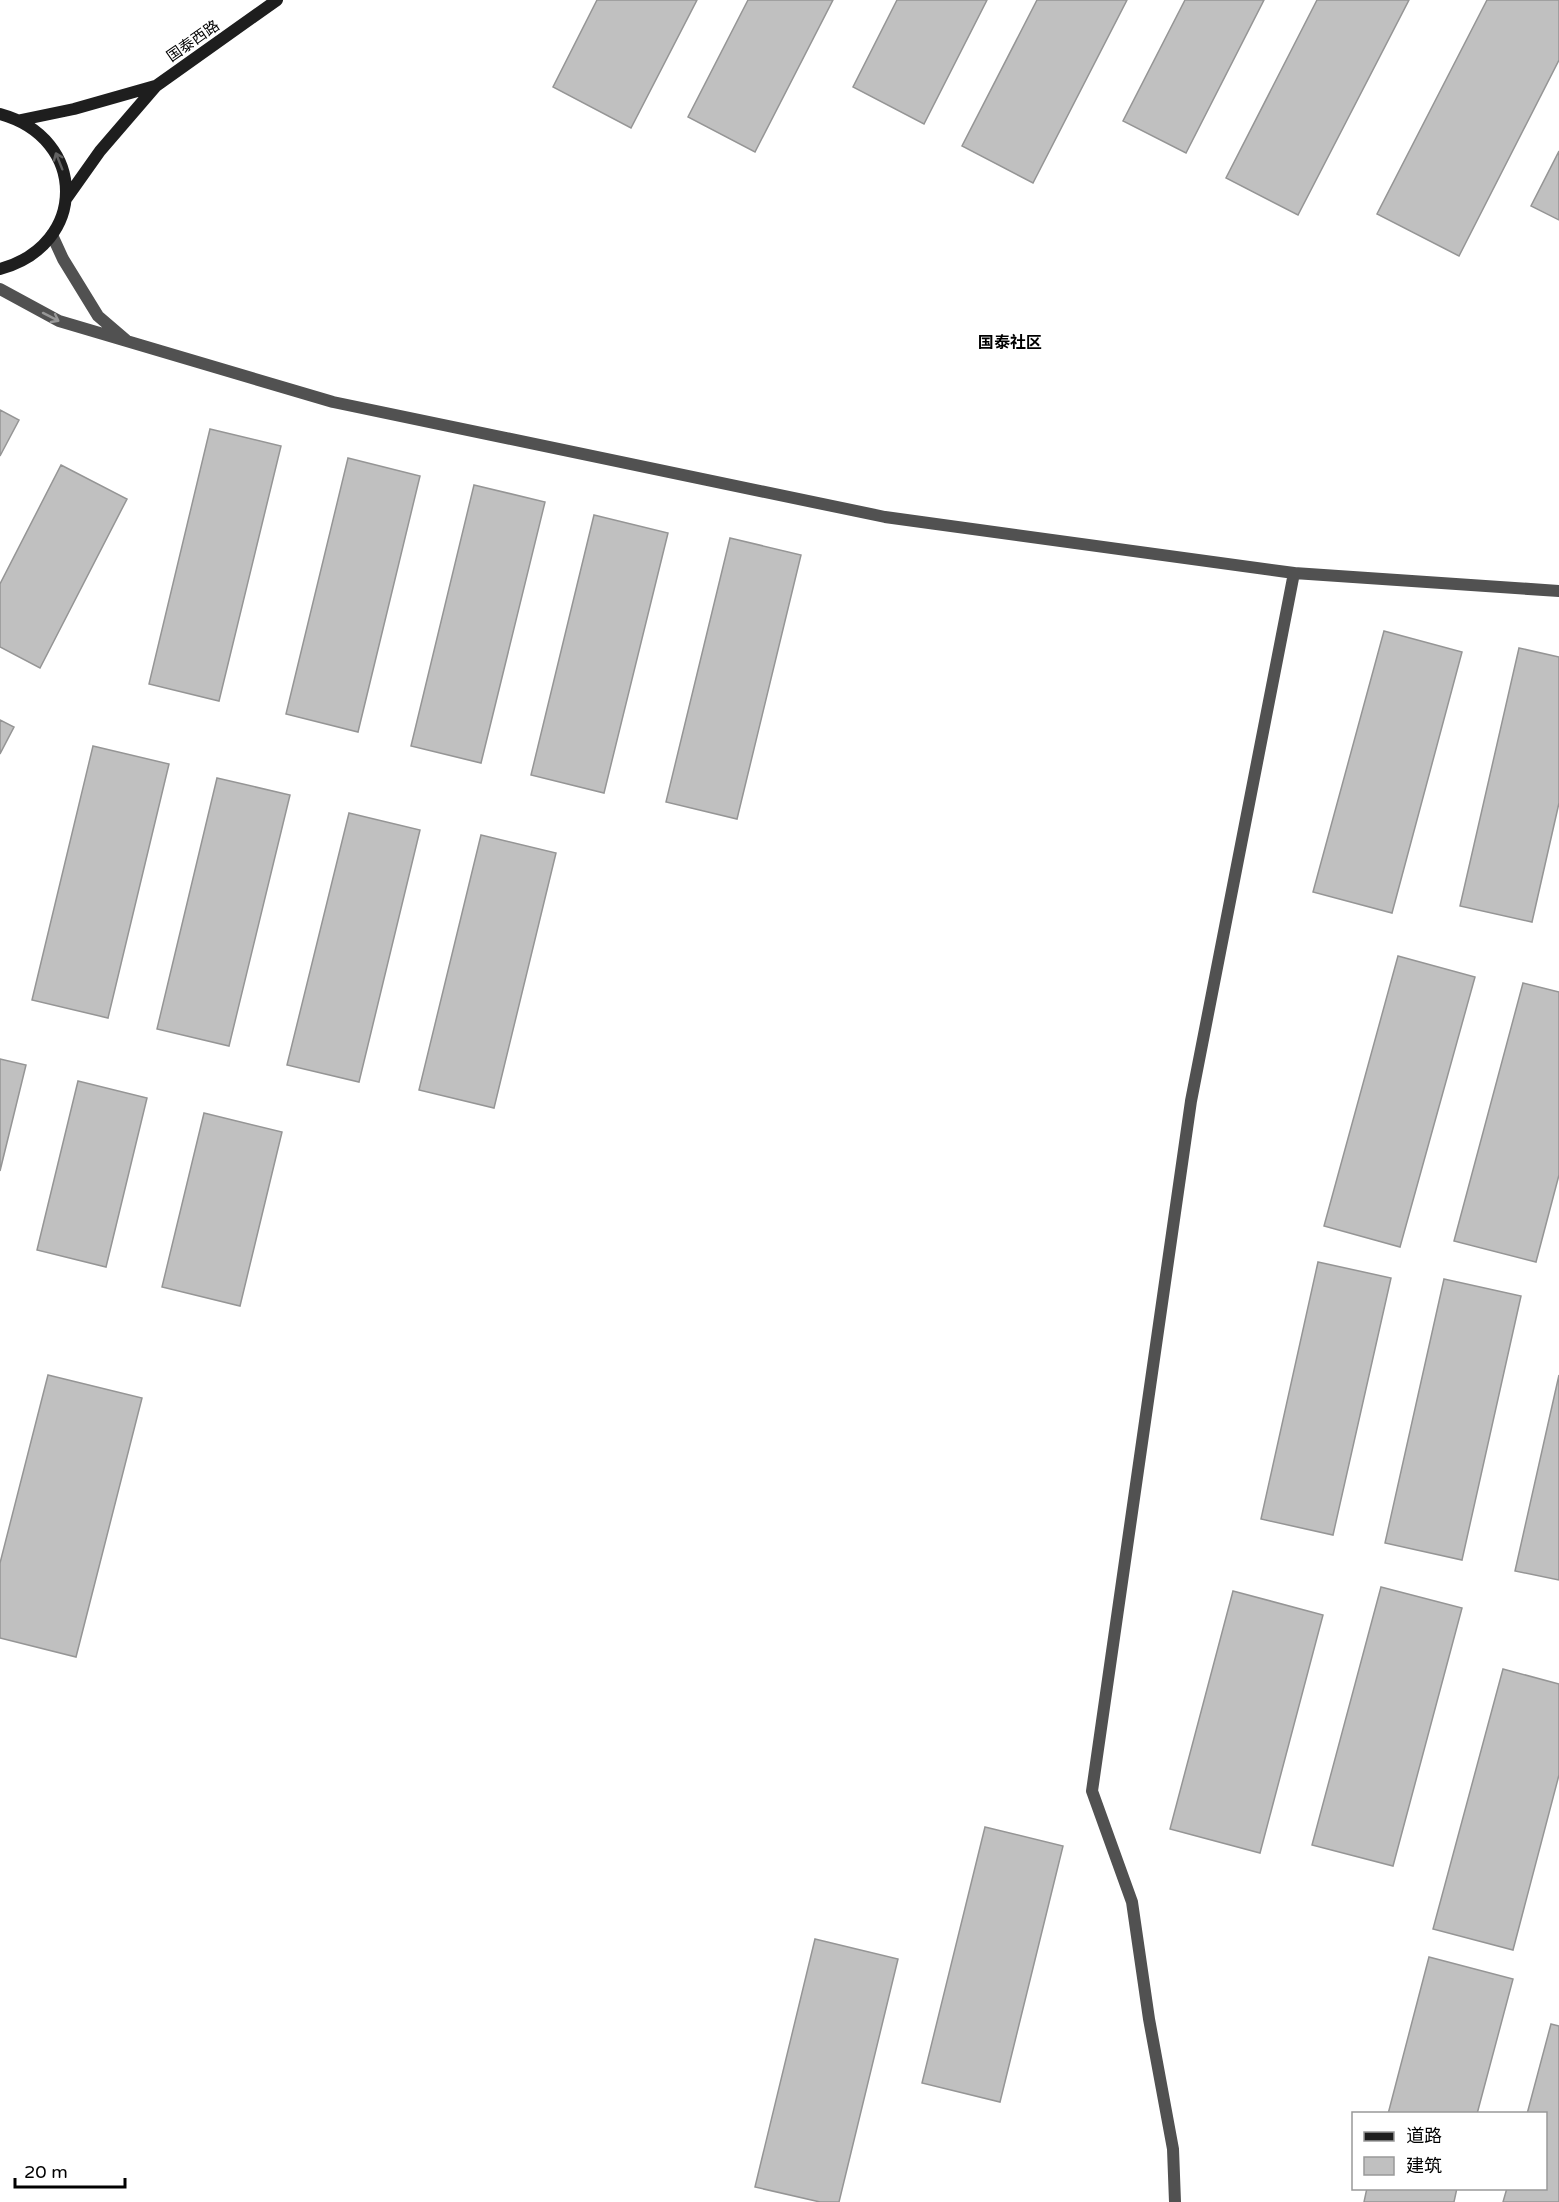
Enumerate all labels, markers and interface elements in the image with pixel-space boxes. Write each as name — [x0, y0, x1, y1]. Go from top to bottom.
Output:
street label: 国泰西路 — [163, 16, 223, 66]
one-way arrow — [53, 152, 64, 171]
one-way arrow — [42, 312, 60, 323]
district label: 国泰社区 — [978, 333, 1042, 353]
legend — [1352, 2112, 1547, 2190]
text: 道路 — [1406, 2125, 1442, 2147]
scale bar — [15, 2151, 124, 2189]
text: 建筑 — [1406, 2155, 1442, 2177]
text: 20 m — [24, 2161, 68, 2183]

